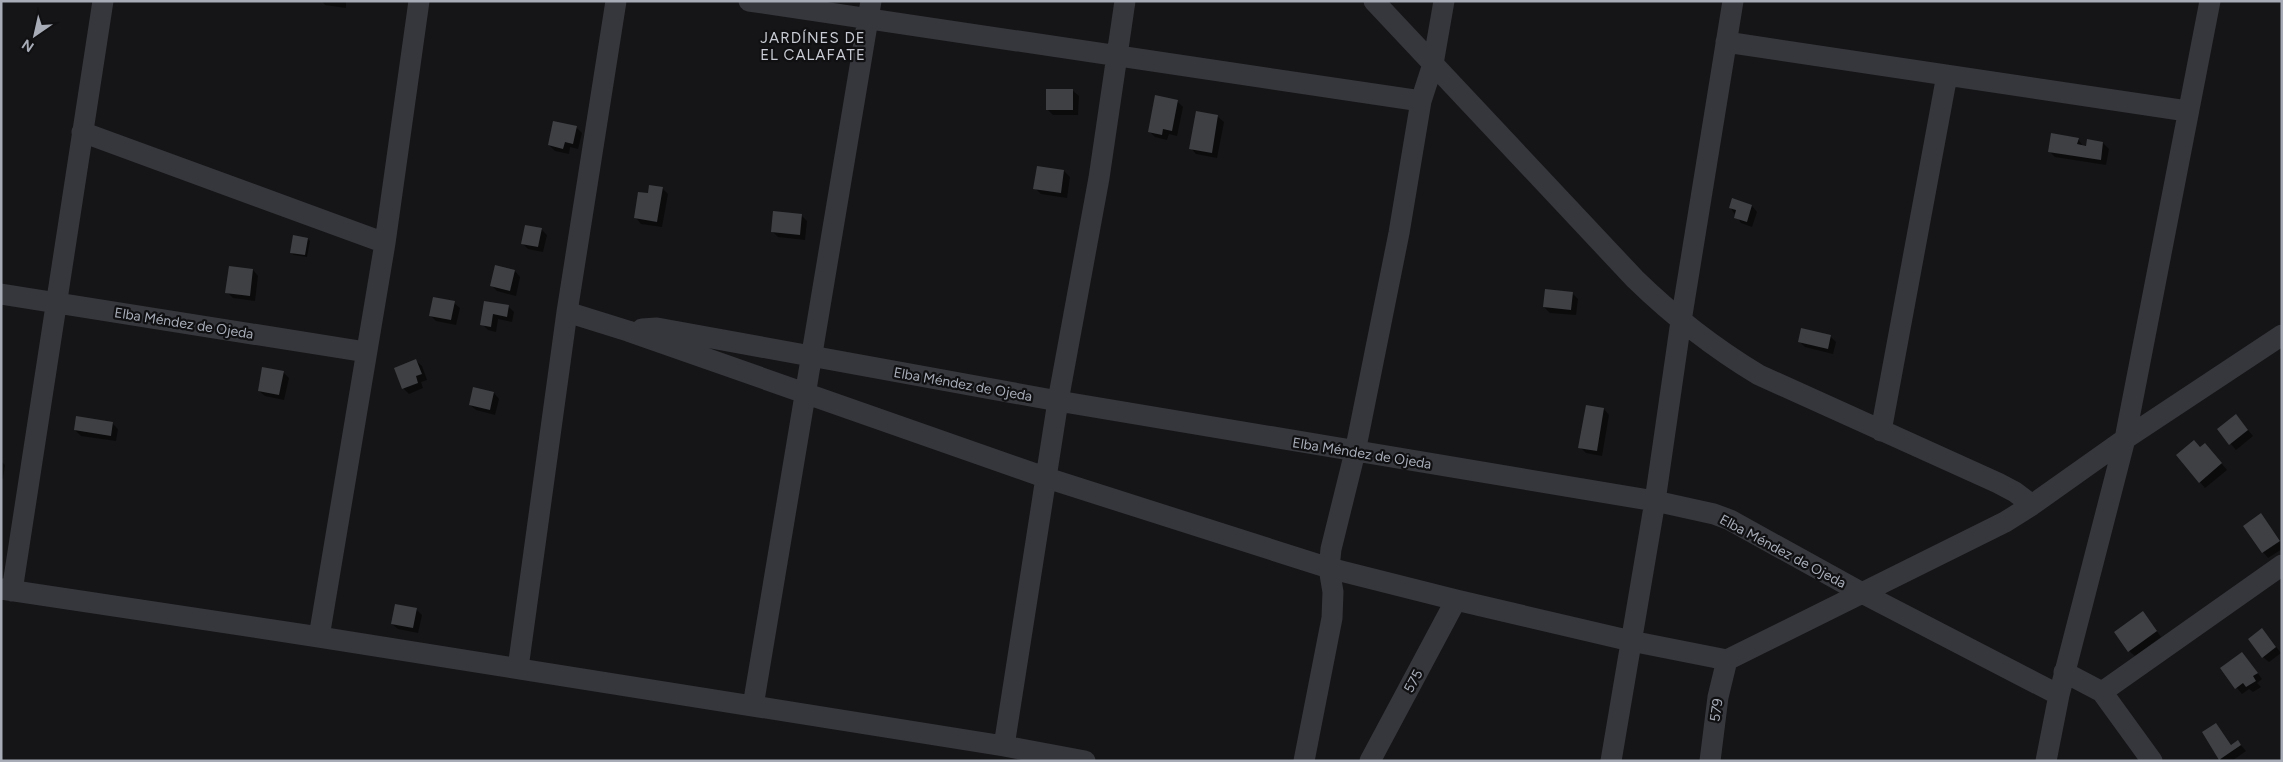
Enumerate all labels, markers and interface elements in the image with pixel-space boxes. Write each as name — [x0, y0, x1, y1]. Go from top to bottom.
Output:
north arrow — [10, 10, 60, 60]
district label: JARDÍNES DE EL CALAFATE — [760, 29, 866, 64]
text: N — [19, 35, 37, 55]
street label: Elba Méndez de Ojeda — [113, 304, 255, 343]
street label: Elba Méndez de Ojeda — [892, 364, 1034, 405]
street label: Elba Méndez de Ojeda — [1291, 434, 1433, 473]
street label: Elba Méndez de Ojeda — [1717, 511, 1849, 592]
street label: 575 — [1400, 667, 1426, 696]
street label: 579 — [1706, 697, 1727, 723]

